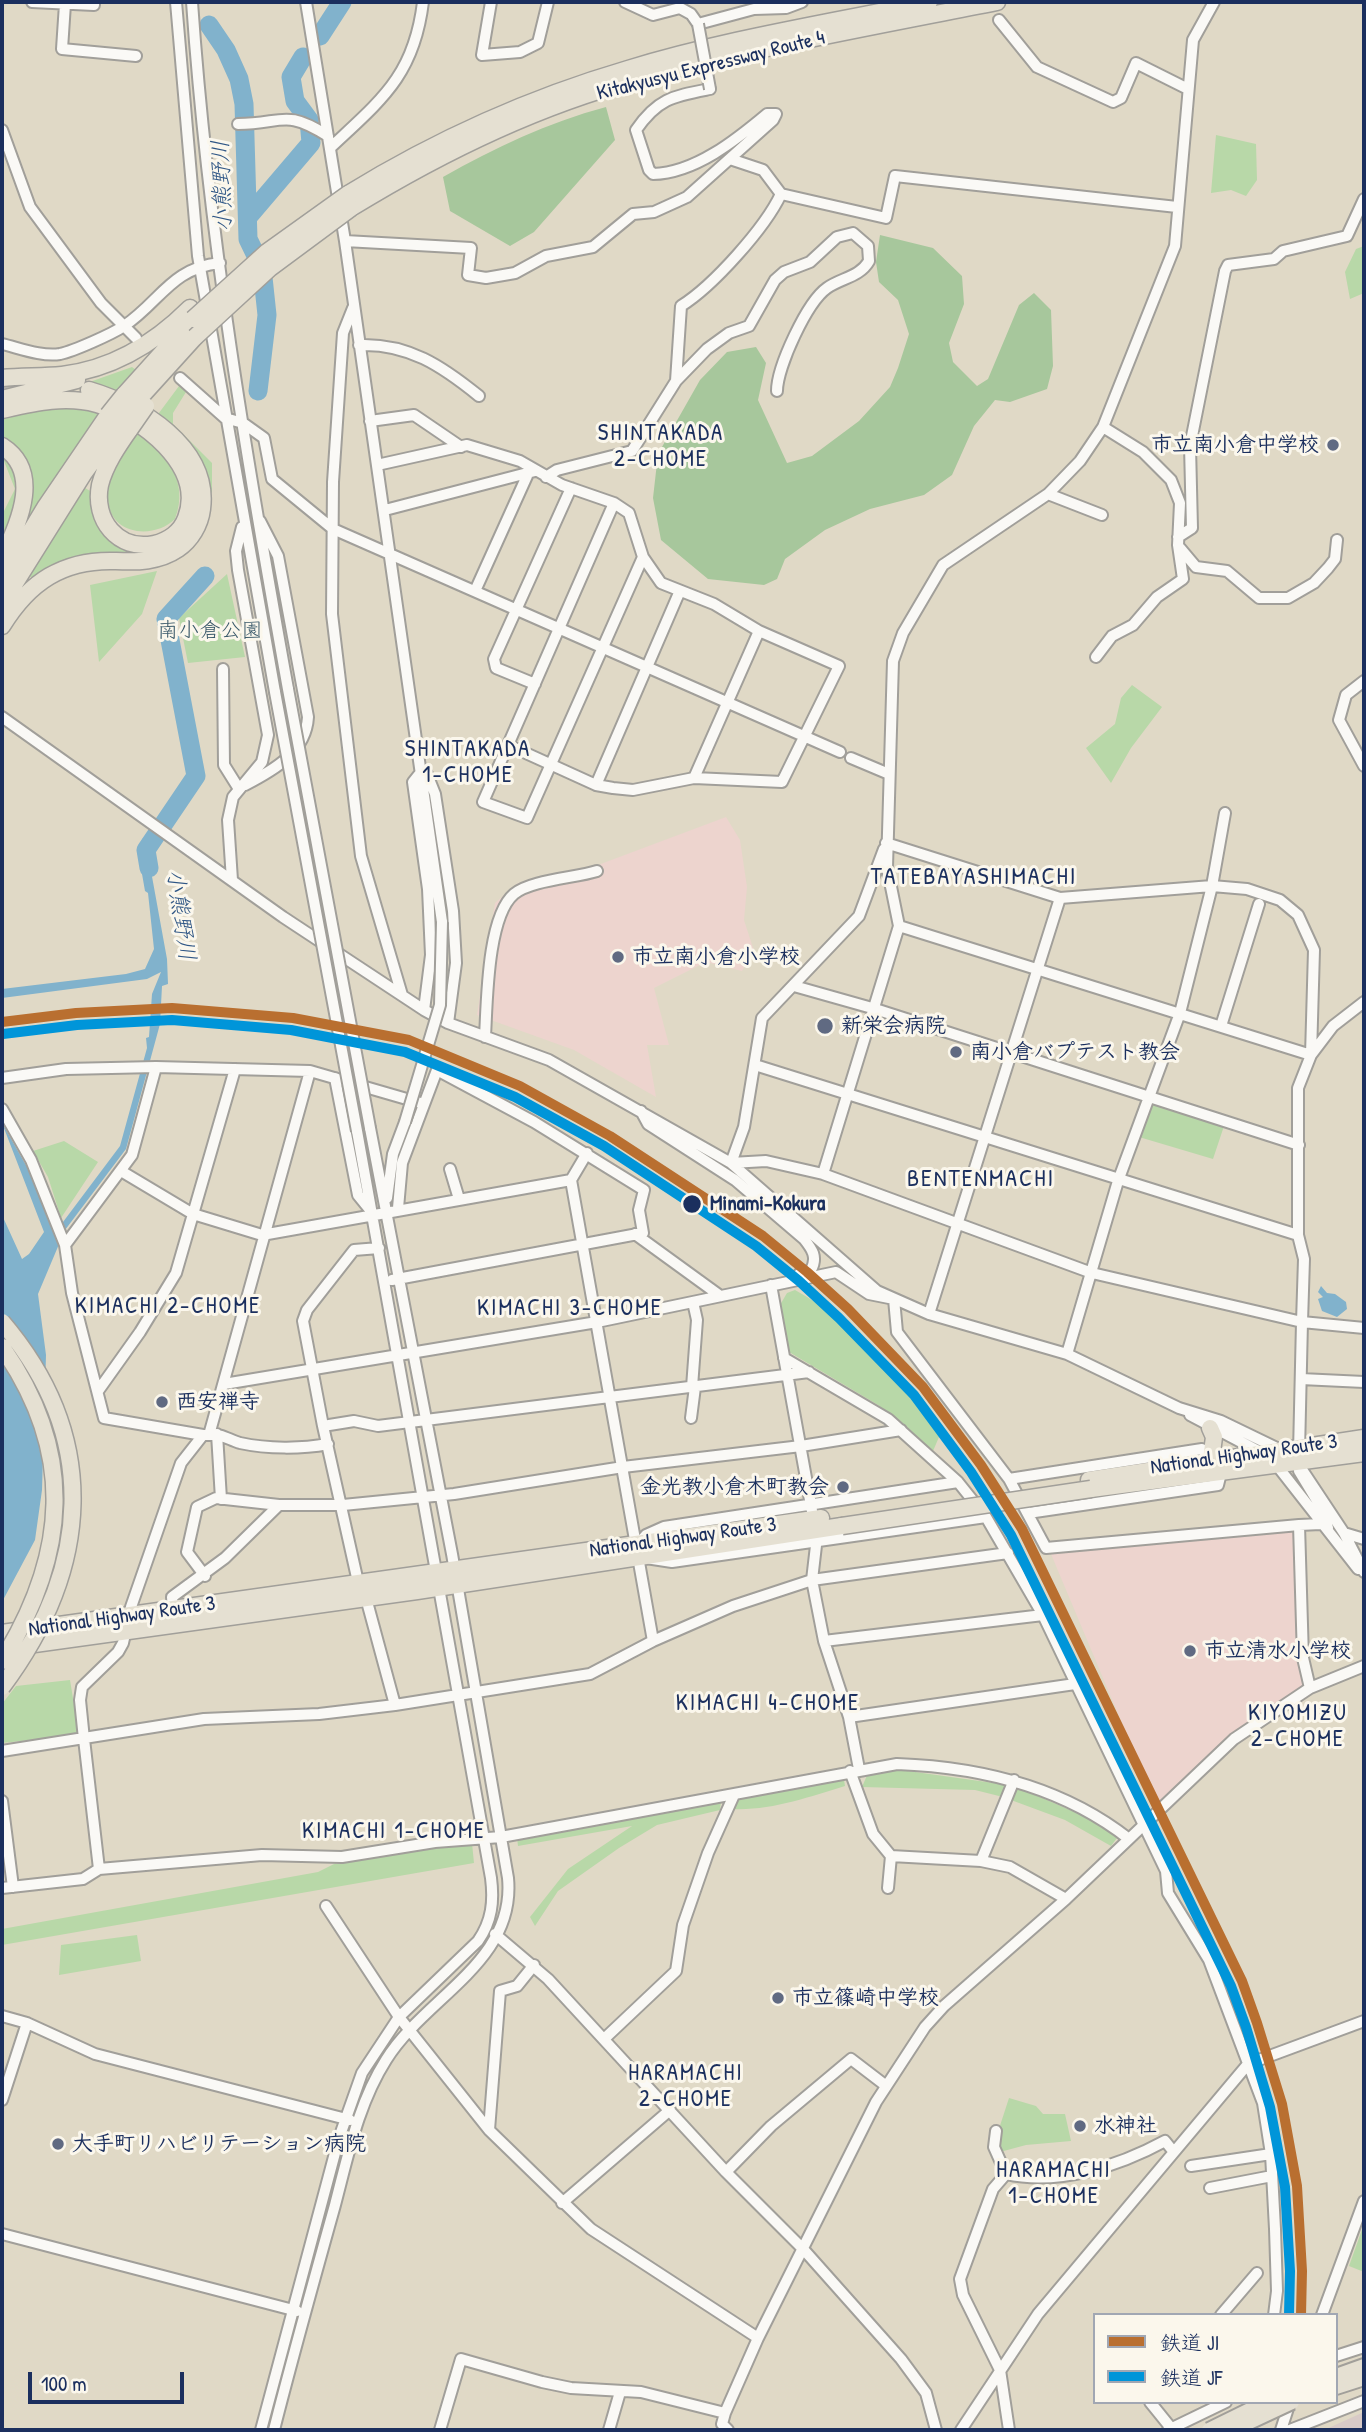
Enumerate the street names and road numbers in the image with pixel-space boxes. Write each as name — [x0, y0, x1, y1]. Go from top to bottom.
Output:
street label: Kitakyusyu Expressway Route 4 — [594, 25, 828, 107]
street label: National Highway Route 3 — [1149, 1429, 1339, 1481]
street label: National Highway Route 3 — [588, 1512, 778, 1564]
street label: National Highway Route 3 — [27, 1591, 217, 1643]

